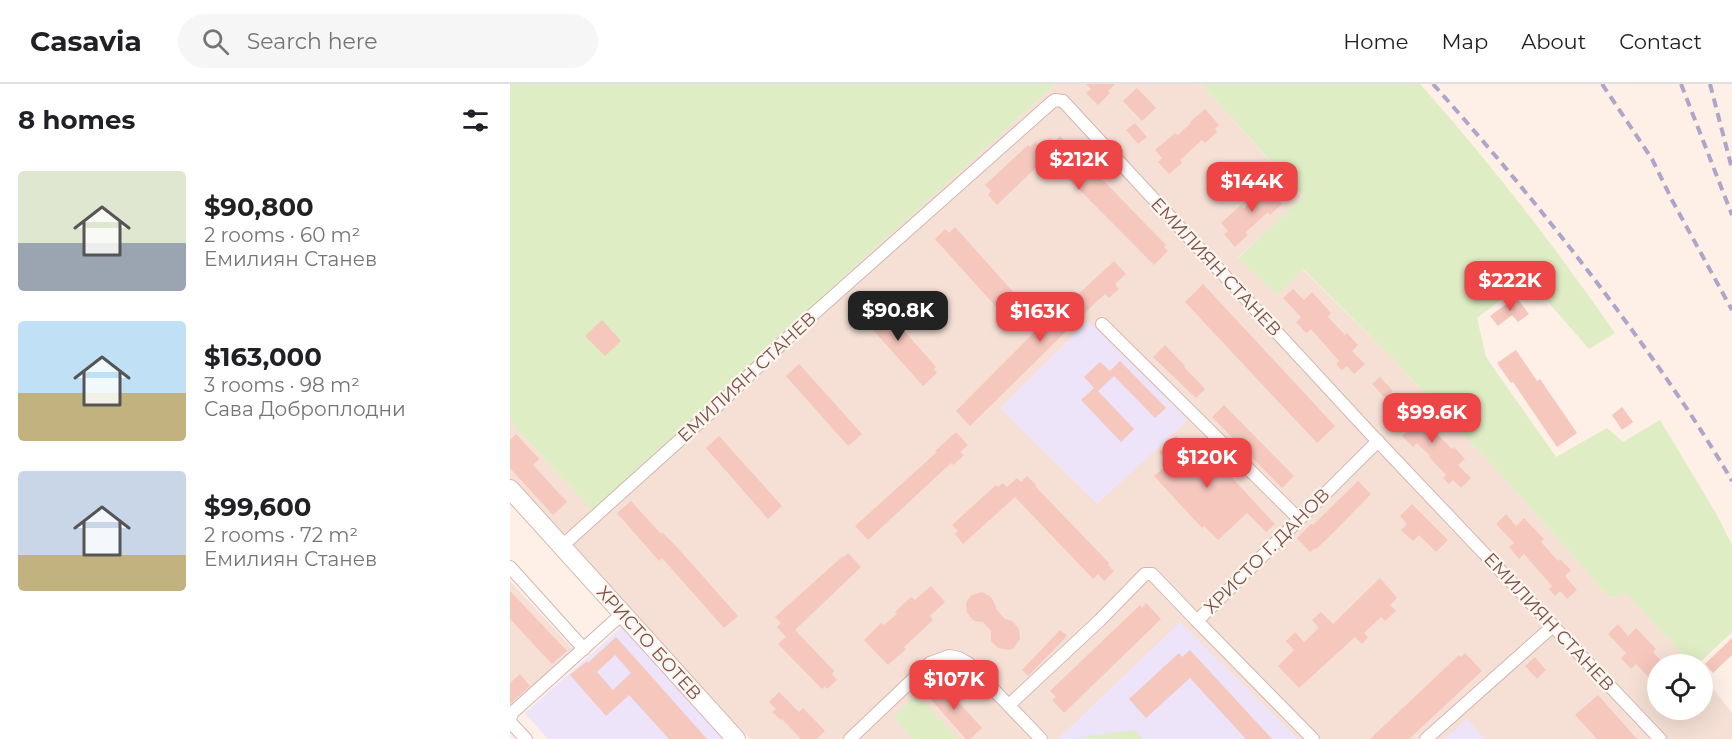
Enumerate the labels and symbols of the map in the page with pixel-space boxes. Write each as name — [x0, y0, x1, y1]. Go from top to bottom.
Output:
pin: $212K — [1037, 140, 1121, 191]
pin: $144K — [1210, 162, 1294, 213]
street label: ЕМИЛИЯН СТАНЕВ — [1146, 193, 1286, 341]
pin: $222K — [1468, 261, 1552, 312]
pin: $90.8K — [849, 291, 947, 342]
pin: $163K — [998, 292, 1082, 343]
street label: ЕМИЛИЯН СТАНЕВ — [673, 307, 821, 447]
pin: $99.6K — [1383, 393, 1481, 444]
pin: $120K — [1165, 438, 1249, 489]
street label: ХРИСТО Г. ДАНОВ — [1200, 484, 1334, 618]
street label: ЕМИЛИЯН СТАНЕВ — [1479, 548, 1619, 696]
street label: ХРИСТО БОТЕВ — [592, 581, 706, 705]
pin: $107K — [912, 660, 996, 711]

